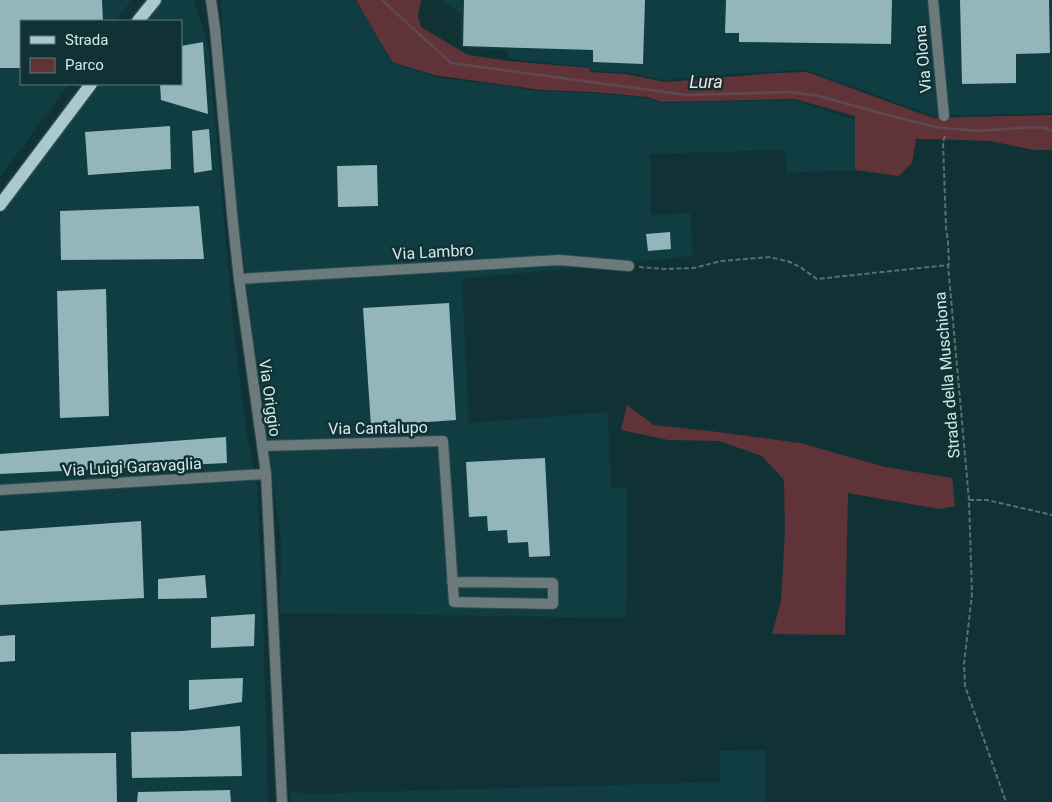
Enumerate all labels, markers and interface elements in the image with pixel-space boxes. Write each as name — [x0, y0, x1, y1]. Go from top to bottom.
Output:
legend — [20, 20, 182, 85]
street label: Via Olona — [911, 24, 935, 94]
text: Strada — [65, 31, 108, 49]
text: Parco — [65, 56, 104, 74]
water label: Lura — [689, 71, 723, 92]
street label: Via Lambro — [392, 240, 474, 264]
street label: Strada della Muschiona — [930, 291, 964, 459]
street label: Via Origgio — [255, 358, 285, 438]
street label: Via Cantalupo — [328, 418, 428, 438]
street label: Via Luigi Garavaglia — [62, 454, 202, 480]

